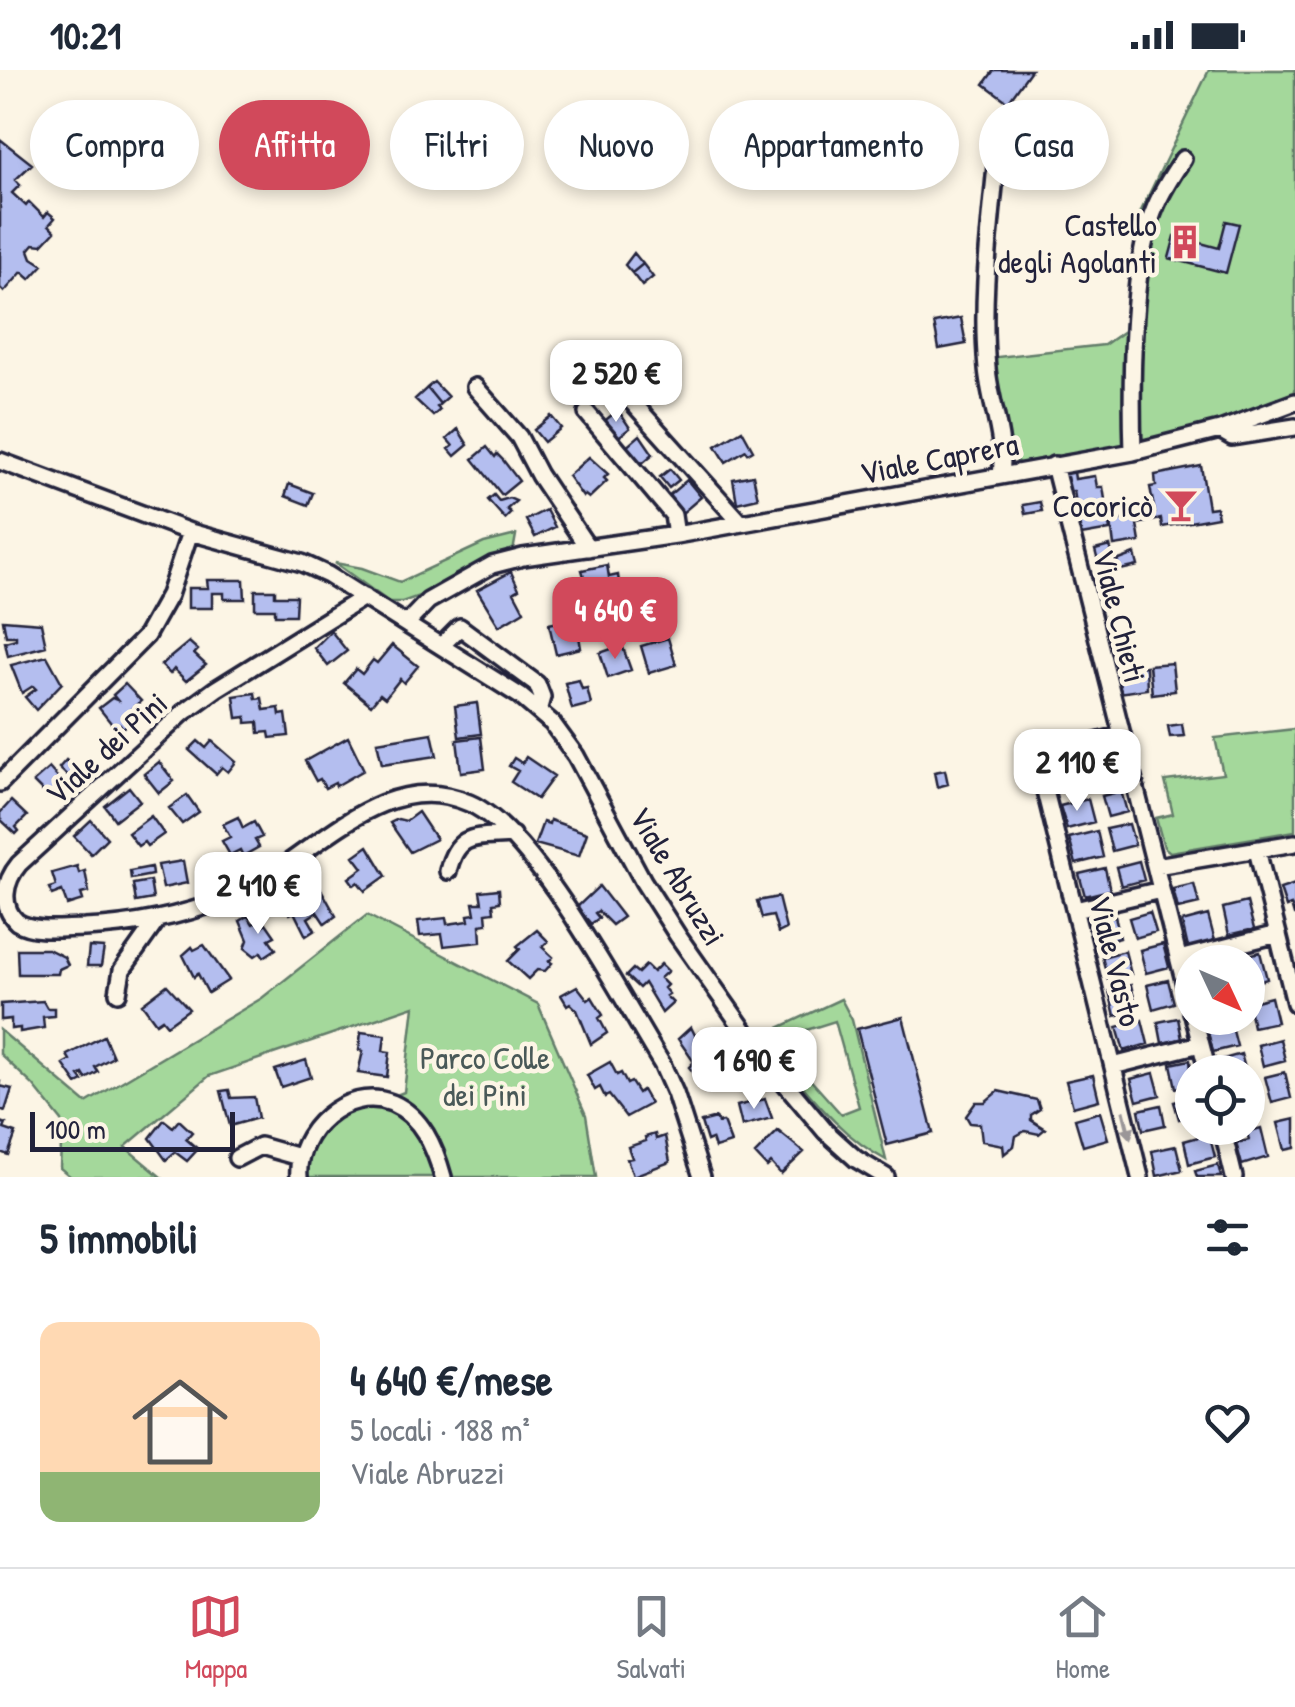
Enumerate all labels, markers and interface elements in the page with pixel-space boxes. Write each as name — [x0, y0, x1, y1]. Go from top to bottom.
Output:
text: 10:21 — [50, 9, 121, 61]
chip: Compra — [30, 100, 199, 190]
chip: Affitta — [219, 100, 370, 190]
chip: Filtri — [390, 100, 524, 190]
chip: Nuovo — [544, 100, 689, 190]
chip: Appartamento — [709, 100, 959, 190]
chip: Casa — [979, 100, 1109, 190]
place label: Castello degli Agolanti — [998, 203, 1157, 283]
building icon: Castello degli Agolanti — [1166, 223, 1204, 261]
pin: 2 520 € — [524, 340, 708, 425]
text: 2 520 € — [572, 351, 660, 394]
street label: Viale Caprera — [856, 422, 1022, 494]
place label: Cocoricò — [1052, 484, 1153, 527]
bar icon: Cocoricò — [1162, 486, 1200, 524]
street label: Viale Chieti — [1083, 545, 1157, 687]
pin: 4 640 € — [523, 577, 707, 662]
text: 4 640 € — [574, 588, 656, 631]
street label: Viale dei Pini — [36, 682, 176, 814]
pin: 2 110 € — [985, 729, 1169, 814]
text: 2 110 € — [1036, 740, 1118, 783]
street label: Viale Abruzzi — [620, 799, 736, 953]
pin: 2 410 € — [166, 852, 350, 937]
text: 2 410 € — [216, 863, 300, 906]
street label: Viale Vasto — [1079, 891, 1153, 1031]
north arrow — [1175, 945, 1265, 1035]
map controls — [1175, 945, 1265, 1145]
pin: 1 690 € — [662, 1027, 846, 1112]
park label: Parco Colle dei Pini — [420, 1036, 550, 1116]
text: 1 690 € — [714, 1038, 794, 1081]
button: locate — [1175, 1055, 1265, 1145]
scale bar — [30, 1107, 235, 1152]
text: 100 m — [45, 1110, 106, 1148]
one-way arrow — [1120, 1110, 1136, 1141]
text: 5 immobili — [40, 1209, 198, 1266]
icon: filters — [1200, 1210, 1255, 1265]
text: 4 640 €/mese — [350, 1351, 553, 1408]
icon: home — [120, 1362, 240, 1482]
icon: heart — [1200, 1395, 1255, 1450]
text: 5 locali · 188 m² — [350, 1408, 530, 1451]
text: Viale Abruzzi — [350, 1451, 505, 1494]
tab: Mappa — [185, 1589, 247, 1687]
tab: Salvati — [617, 1589, 686, 1687]
tab: Home — [1055, 1589, 1110, 1687]

